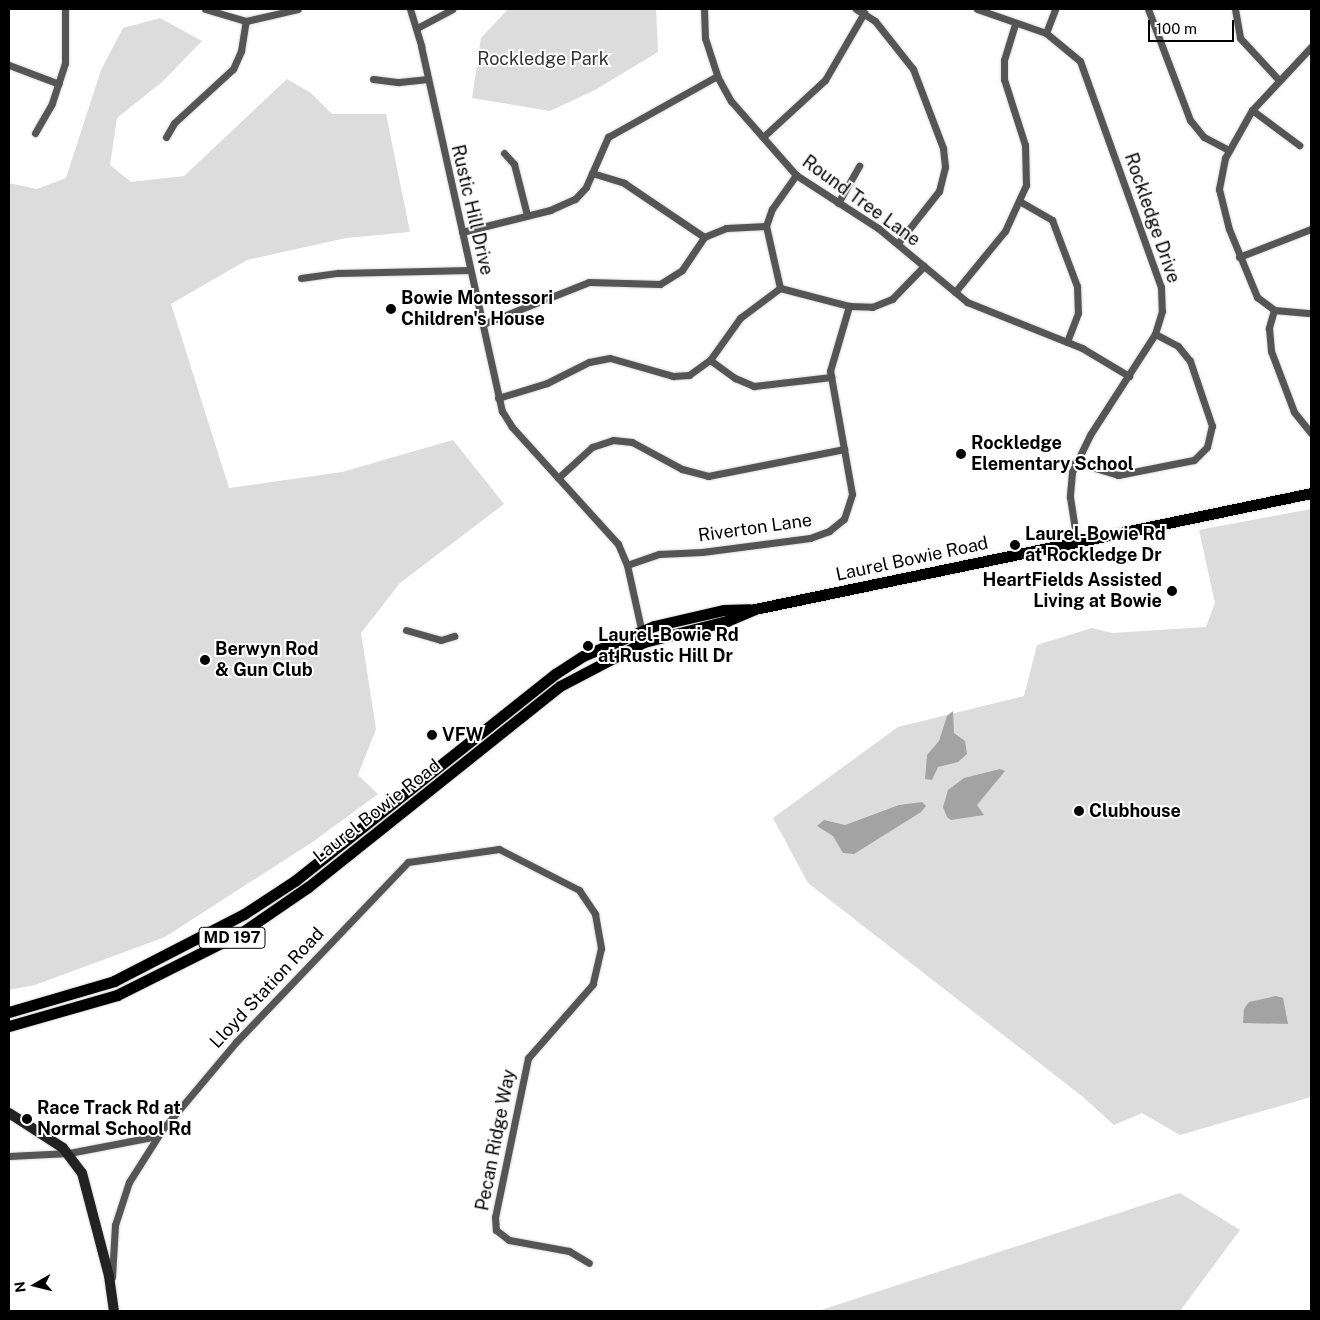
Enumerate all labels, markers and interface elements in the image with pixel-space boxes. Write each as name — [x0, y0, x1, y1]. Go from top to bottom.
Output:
scale bar — [1150, 10, 1236, 42]
text: 100 m — [1156, 20, 1197, 37]
park label: Rockledge Park — [477, 48, 609, 70]
street label: Rustic Hill Drive — [446, 143, 498, 277]
street label: Rockledge Drive — [1120, 150, 1184, 286]
street label: Round Tree Lane — [798, 151, 924, 251]
place label: Bowie Montessori Children's House — [401, 288, 553, 330]
marker: Bowie Montessori Children's House — [385, 303, 397, 315]
place label: Rockledge Elementary School — [971, 433, 1134, 476]
marker: Rockledge Elementary School — [955, 448, 967, 460]
street label: Riverton Lane — [697, 509, 813, 547]
place label: Laurel-Bowie Rd at Rockledge Dr — [1025, 524, 1166, 566]
street label: Laurel Bowie Road — [834, 532, 990, 586]
marker: Laurel-Bowie Rd at Rockledge Dr — [1009, 539, 1021, 551]
place label: HeartFields Assisted Living at Bowie — [982, 570, 1162, 612]
marker: HeartFields Assisted Living at Bowie — [1166, 585, 1178, 597]
place label: Laurel-Bowie Rd at Rustic Hill Dr — [598, 625, 739, 668]
place label: Berwyn Rod & Gun Club — [215, 639, 318, 682]
marker: Laurel-Bowie Rd at Rustic Hill Dr — [582, 640, 594, 652]
marker: Berwyn Rod & Gun Club — [199, 654, 211, 666]
place label: VFW — [442, 724, 483, 746]
marker: VFW — [426, 729, 438, 741]
street label: Laurel Bowie Road — [309, 755, 445, 867]
place label: Clubhouse — [1089, 800, 1181, 822]
marker: Clubhouse — [1073, 805, 1085, 817]
street label: Lloyd Station Road — [205, 923, 329, 1053]
road number: MD 197 — [198, 924, 266, 951]
street label: Pecan Ridge Way — [472, 1067, 520, 1213]
place label: Race Track Rd at Normal School Rd — [37, 1098, 192, 1140]
marker: Race Track Rd at Normal School Rd — [21, 1113, 33, 1125]
north arrow — [10, 1260, 60, 1310]
text: N — [11, 1281, 29, 1294]

